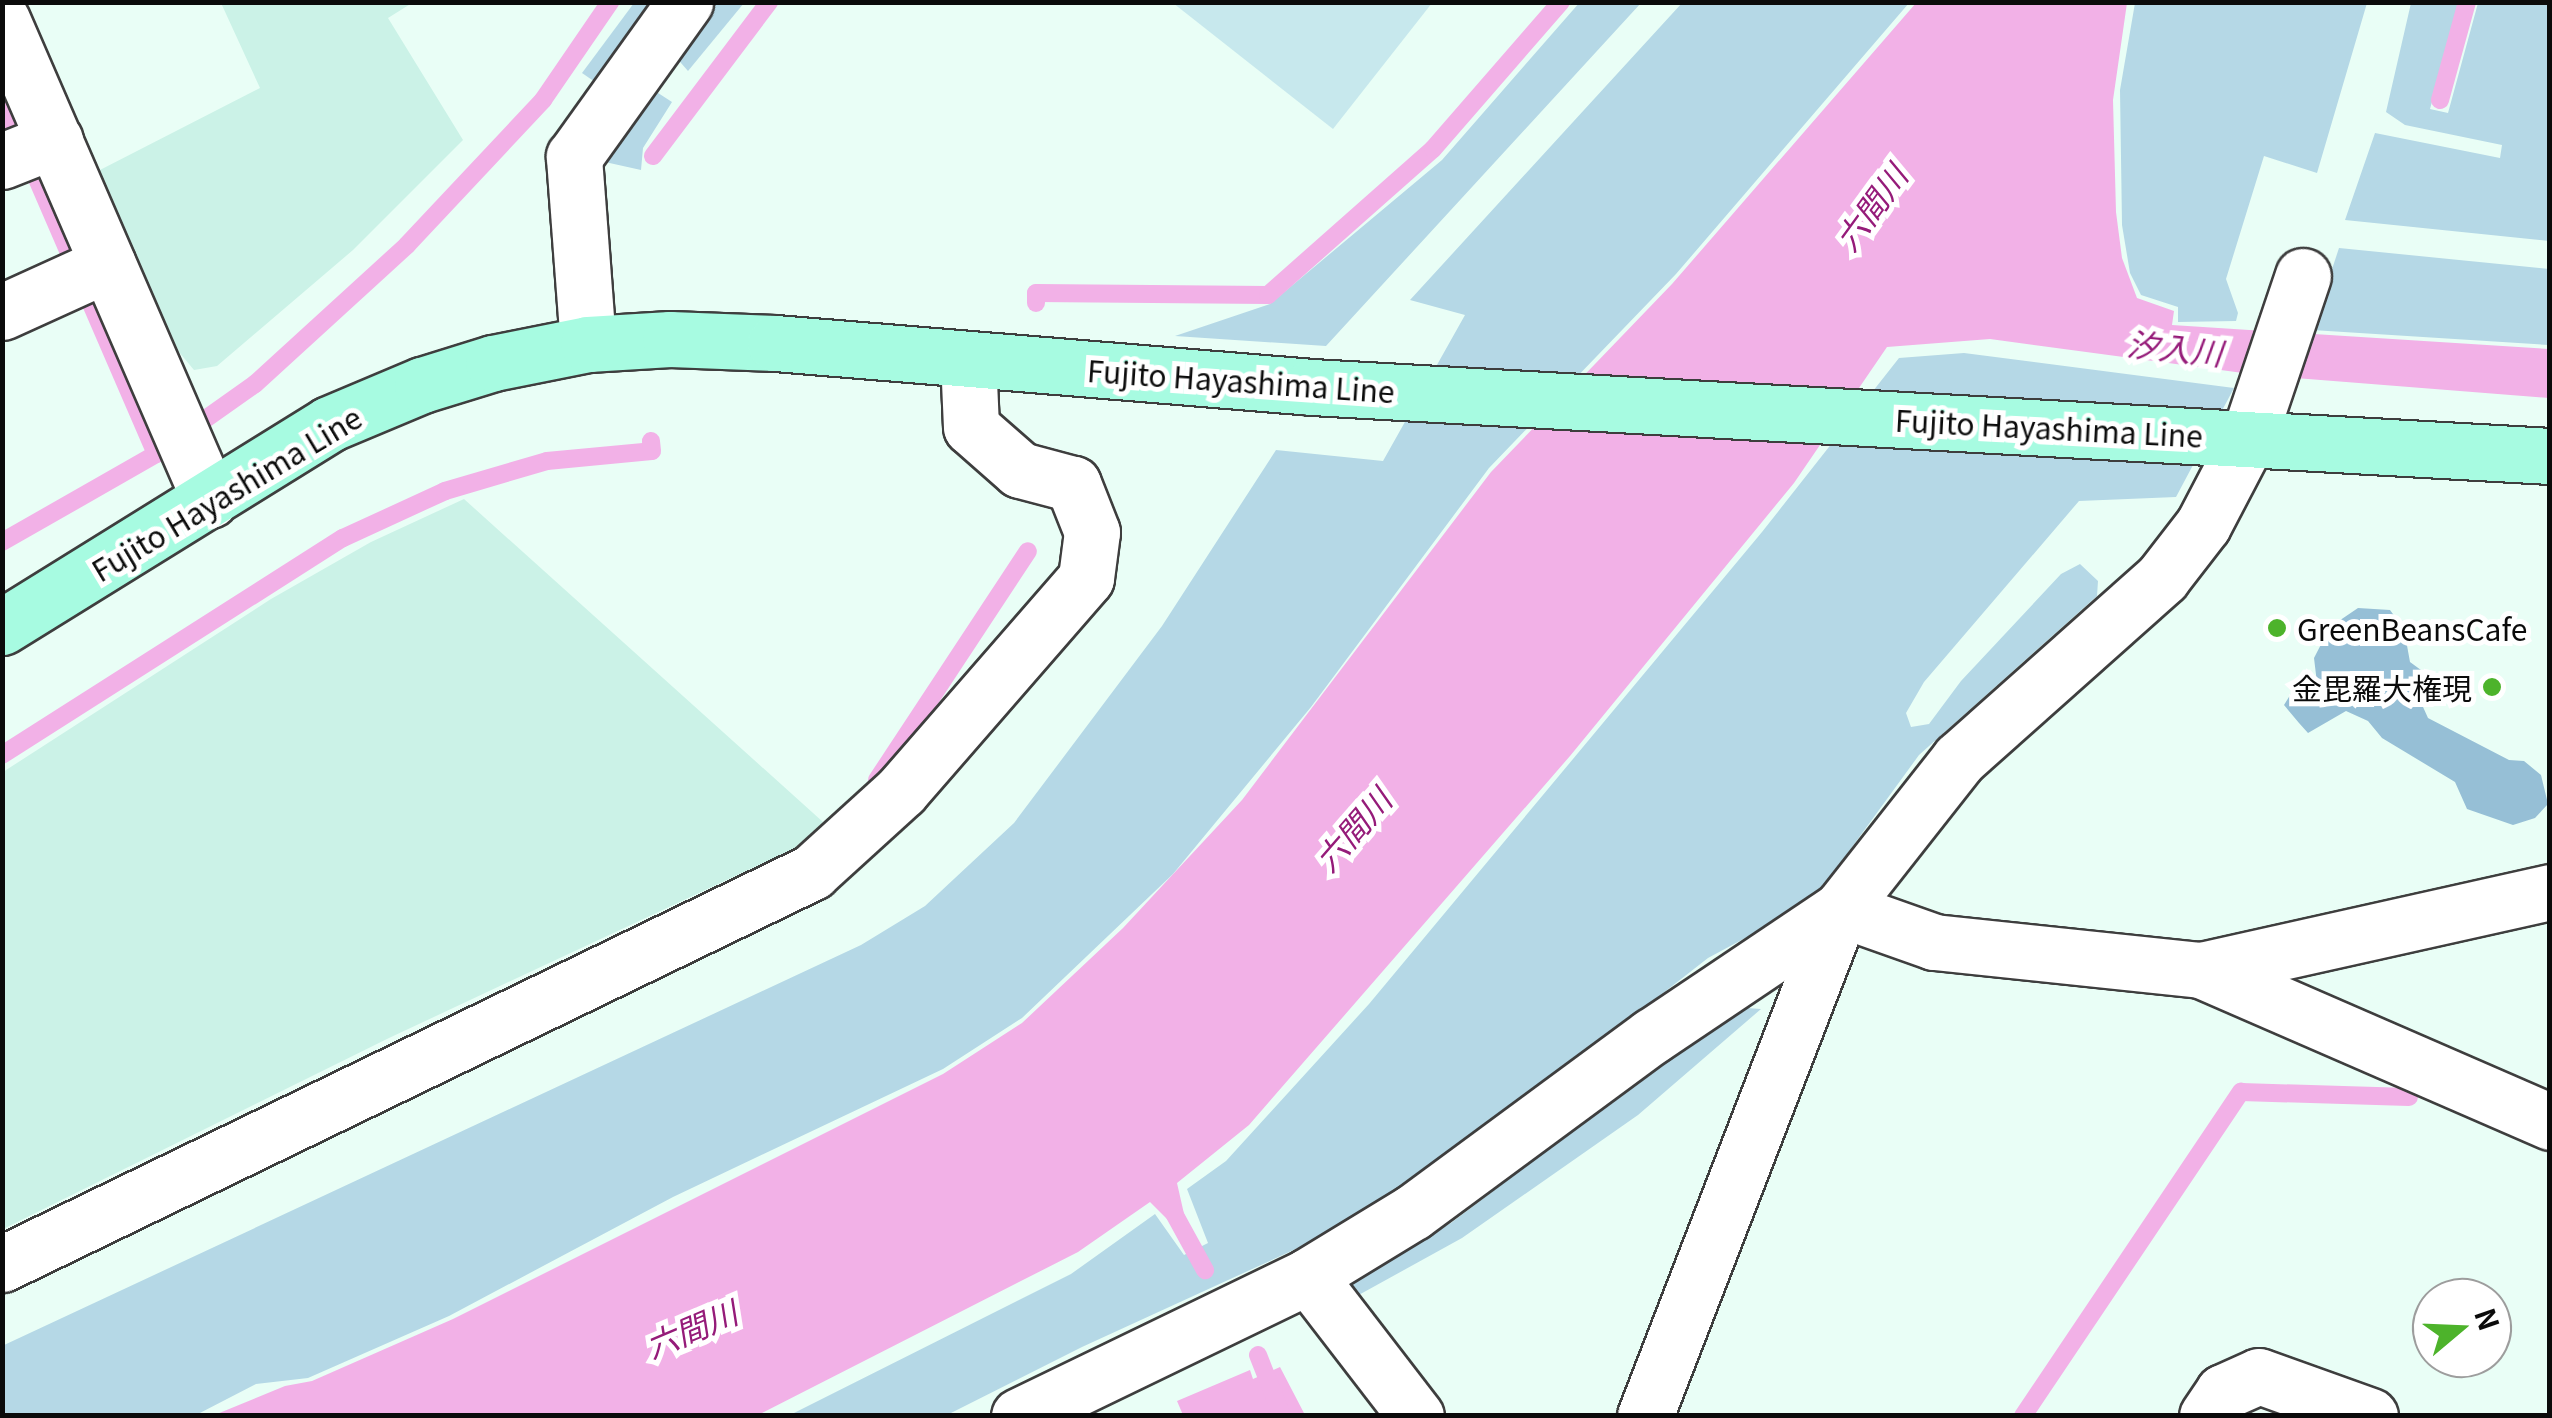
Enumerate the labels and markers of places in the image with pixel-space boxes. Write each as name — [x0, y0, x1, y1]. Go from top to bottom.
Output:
place label: GreenBeansCafe — [2297, 610, 2527, 646]
marker: GreenBeansCafe — [2266, 617, 2288, 639]
place label: 金毘羅大権現 — [2292, 669, 2472, 705]
marker: 金毘羅大権現 — [2481, 676, 2503, 698]

